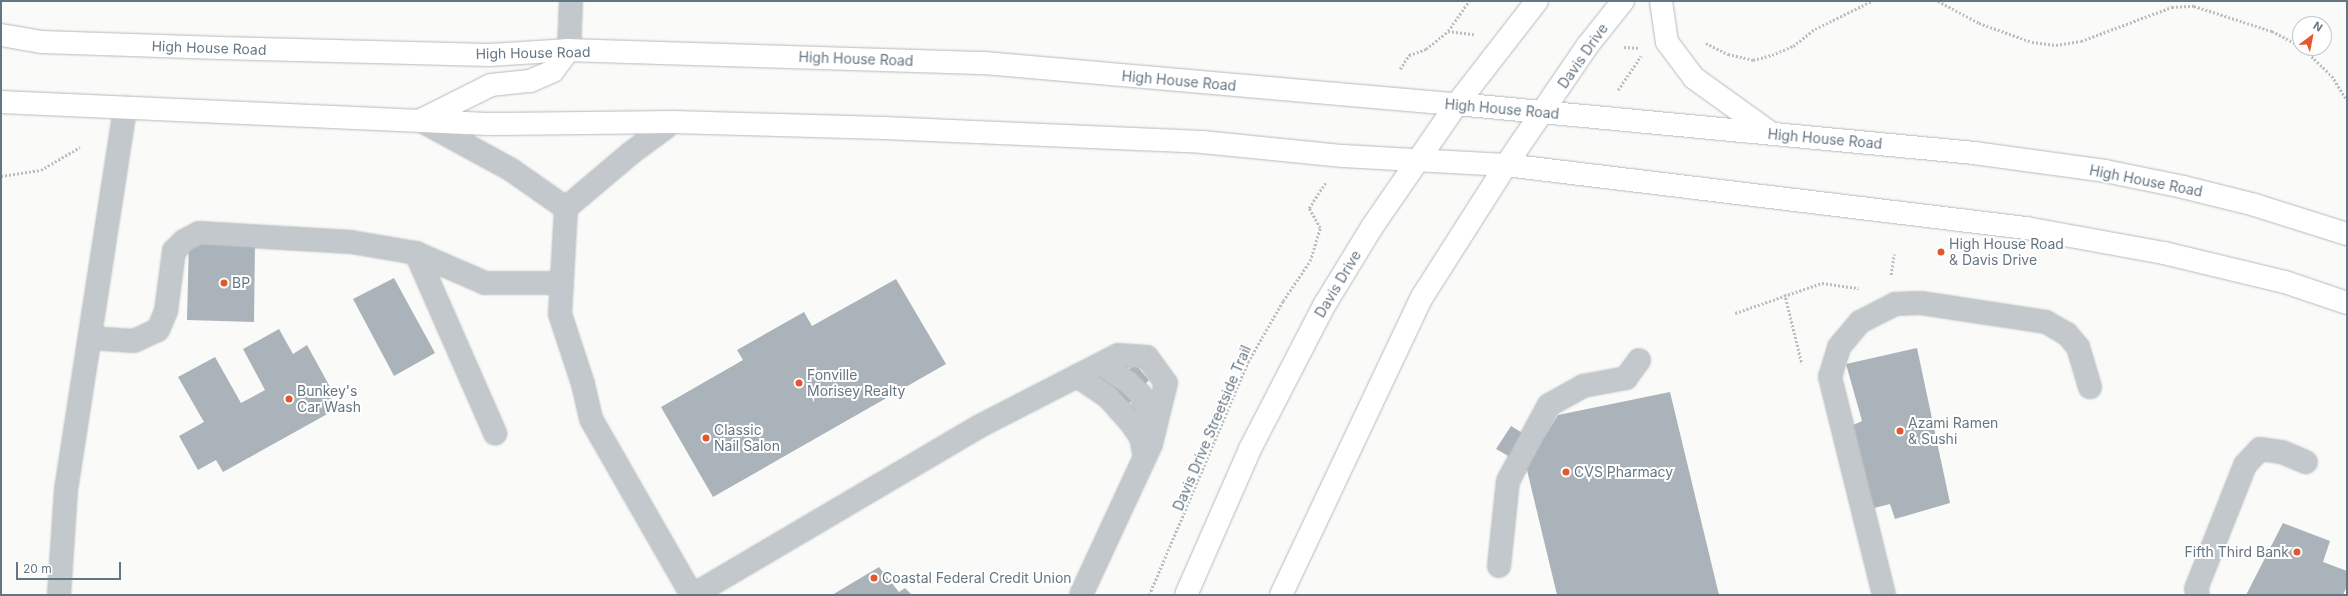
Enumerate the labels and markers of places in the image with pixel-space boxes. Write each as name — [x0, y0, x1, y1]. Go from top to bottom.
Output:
place label: High House Road & Davis Drive — [1949, 236, 2064, 268]
marker: High House Road & Davis Drive — [1936, 247, 1946, 257]
place label: BP — [232, 275, 250, 291]
marker: BP — [219, 278, 229, 288]
place label: Fonville Morisey Realty — [807, 367, 905, 400]
marker: Fonville Morisey Realty — [794, 378, 804, 388]
place label: Bunkey's Car Wash — [297, 383, 361, 416]
marker: Bunkey's Car Wash — [284, 394, 294, 404]
place label: Azami Ramen & Sushi — [1908, 415, 1998, 448]
place label: Classic Nail Salon — [714, 422, 780, 454]
marker: Azami Ramen & Sushi — [1895, 426, 1905, 436]
marker: Classic Nail Salon — [701, 433, 711, 443]
place label: CVS Pharmacy — [1574, 464, 1673, 480]
marker: CVS Pharmacy — [1561, 467, 1571, 477]
place label: Fifth Third Bank — [2185, 544, 2289, 560]
marker: Fifth Third Bank — [2292, 547, 2302, 557]
place label: Coastal Federal Credit Union — [882, 570, 1072, 586]
marker: Coastal Federal Credit Union — [869, 573, 879, 583]

